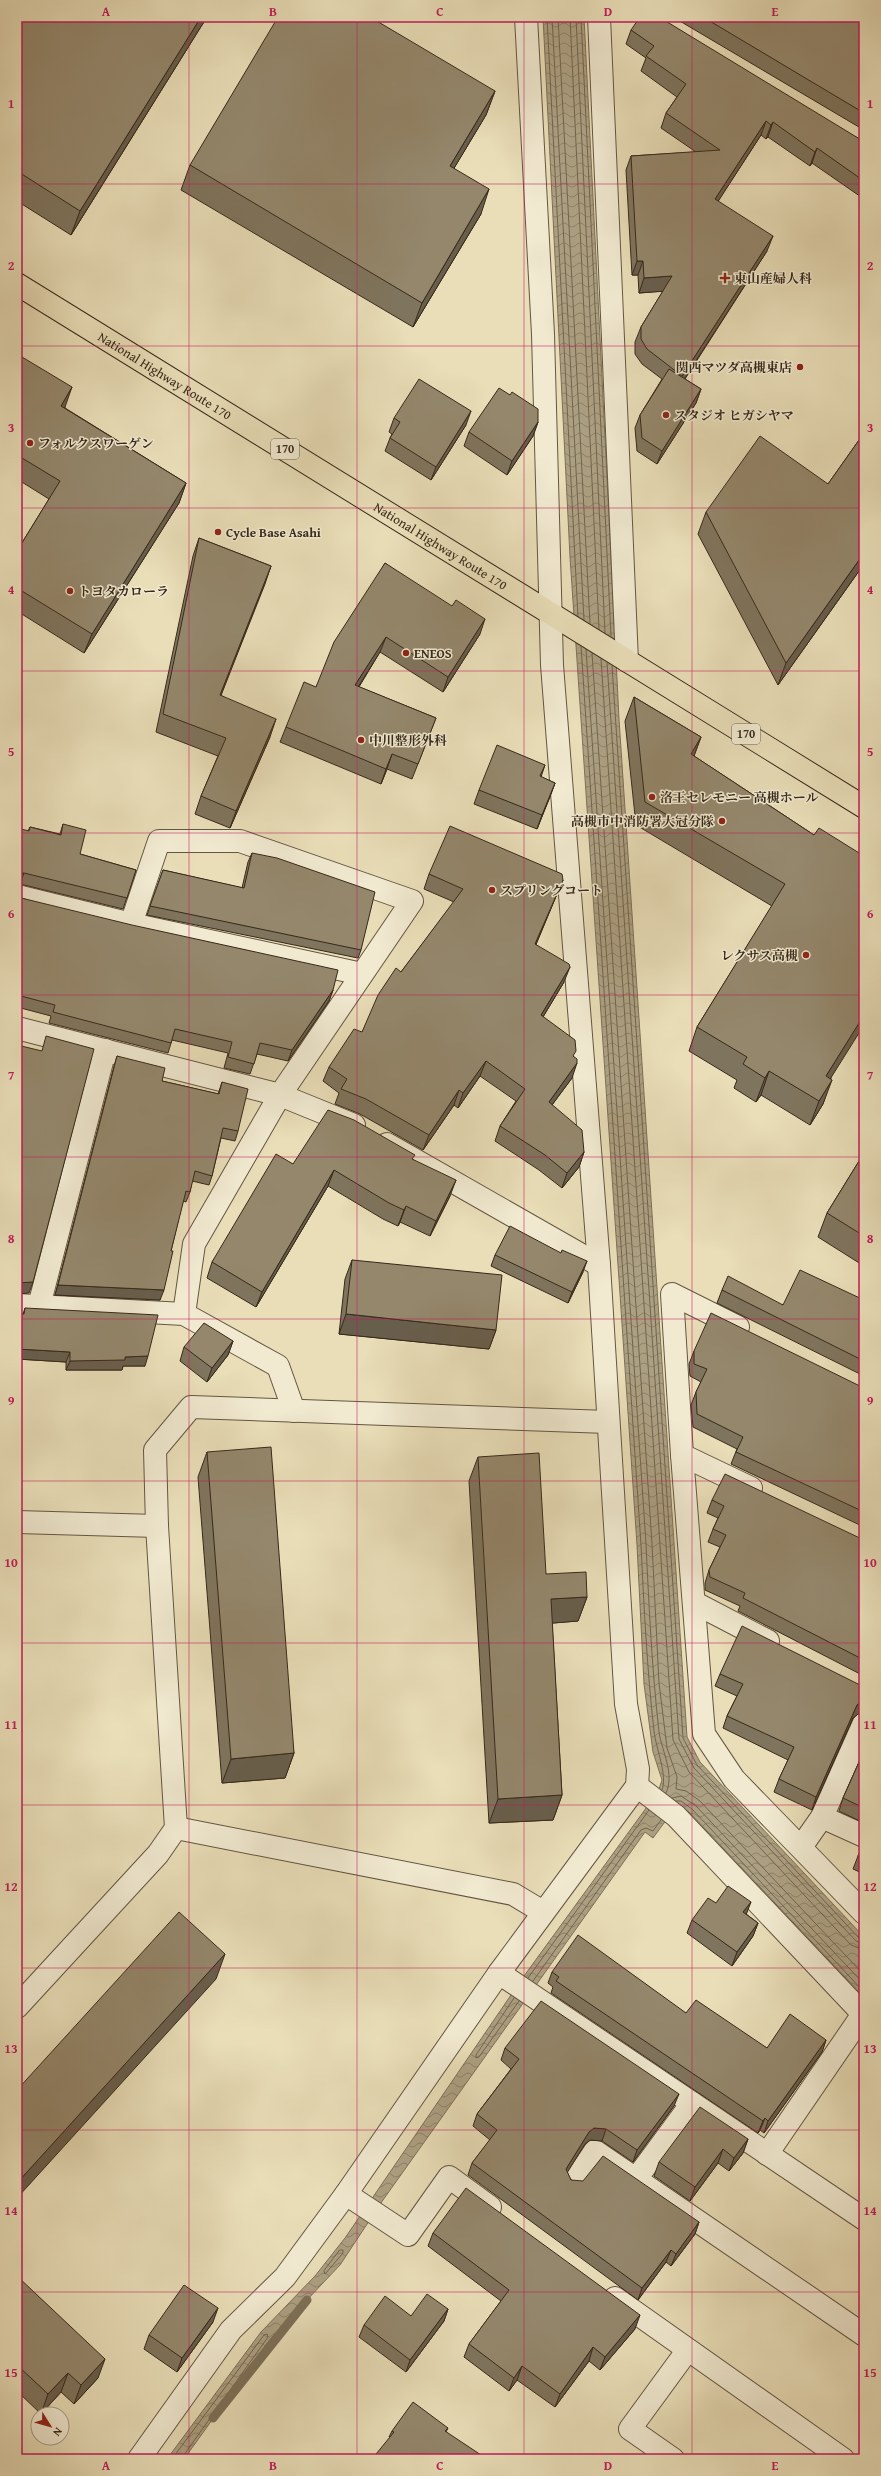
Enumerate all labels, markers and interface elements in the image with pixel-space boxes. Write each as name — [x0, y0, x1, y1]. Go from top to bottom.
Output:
text: A — [102, 2, 111, 21]
text: B — [269, 2, 277, 21]
text: C — [436, 2, 444, 21]
text: D — [604, 2, 612, 21]
text: E — [772, 2, 779, 21]
text: 1 — [8, 94, 14, 113]
text: 1 — [867, 94, 873, 113]
text: 2 — [8, 256, 15, 275]
text: 2 — [867, 256, 874, 275]
place label: 東山産婦人科 — [734, 269, 812, 288]
marker: 東山産婦人科 — [719, 272, 731, 284]
street label: National Highway Route 170 — [94, 327, 235, 424]
place label: 関西マツダ高槻東店 — [676, 358, 792, 377]
marker: 関西マツダ高槻東店 — [795, 362, 805, 372]
place label: スタジオ ヒガシヤマ — [674, 406, 794, 425]
marker: スタジオ ヒガシヤマ — [661, 410, 671, 420]
text: 3 — [8, 418, 14, 437]
text: 3 — [867, 418, 873, 437]
place label: フォルクスワーゲン — [38, 434, 154, 453]
marker: フォルクスワーゲン — [25, 438, 35, 448]
road number: 170 — [271, 439, 299, 459]
street label: National Highway Route 170 — [370, 498, 511, 595]
place label: Cycle Base Asahi — [226, 523, 321, 542]
marker: Cycle Base Asahi — [213, 527, 223, 537]
text: 4 — [8, 580, 15, 599]
text: 4 — [867, 580, 874, 599]
place label: トヨタカローラ — [78, 582, 169, 601]
marker: トヨタカローラ — [65, 586, 75, 596]
place label: ENEOS — [414, 644, 452, 663]
marker: ENEOS — [401, 648, 411, 658]
road number: 170 — [732, 724, 760, 744]
place label: 中川整形外科 — [369, 731, 447, 750]
marker: 中川整形外科 — [356, 735, 366, 745]
text: 5 — [8, 742, 15, 761]
text: 5 — [867, 742, 874, 761]
place label: 洛王セレモニー 高槻ホール — [660, 788, 819, 807]
marker: 洛王セレモニー 高槻ホール — [647, 792, 657, 802]
place label: 高槻市中消防署大冠分隊 — [571, 812, 714, 831]
marker: 高槻市中消防署大冠分隊 — [717, 816, 727, 826]
place label: スプリングコート — [500, 881, 603, 900]
marker: スプリングコート — [487, 885, 497, 895]
text: 6 — [8, 904, 15, 923]
text: 6 — [867, 904, 874, 923]
place label: レクサス高槻 — [721, 946, 798, 965]
marker: レクサス高槻 — [801, 950, 811, 960]
text: 7 — [8, 1066, 15, 1085]
text: 7 — [867, 1066, 874, 1085]
text: 8 — [8, 1229, 15, 1248]
text: 8 — [867, 1229, 874, 1248]
text: 9 — [8, 1391, 15, 1410]
text: 9 — [867, 1391, 874, 1410]
text: 10 — [4, 1553, 18, 1572]
text: 10 — [863, 1553, 877, 1572]
text: 11 — [4, 1715, 18, 1734]
text: 11 — [863, 1715, 877, 1734]
text: 12 — [4, 1877, 18, 1896]
text: 12 — [863, 1877, 877, 1896]
text: 13 — [4, 2039, 18, 2058]
text: 13 — [863, 2039, 877, 2058]
text: 14 — [4, 2201, 18, 2220]
text: 14 — [863, 2201, 877, 2220]
text: 15 — [4, 2363, 18, 2382]
text: 15 — [863, 2363, 877, 2382]
north arrow — [30, 2406, 70, 2446]
text: N — [49, 2424, 67, 2440]
text: A — [102, 2456, 111, 2475]
text: B — [269, 2456, 277, 2475]
text: C — [436, 2456, 444, 2475]
text: D — [604, 2456, 612, 2475]
text: E — [772, 2456, 779, 2475]

